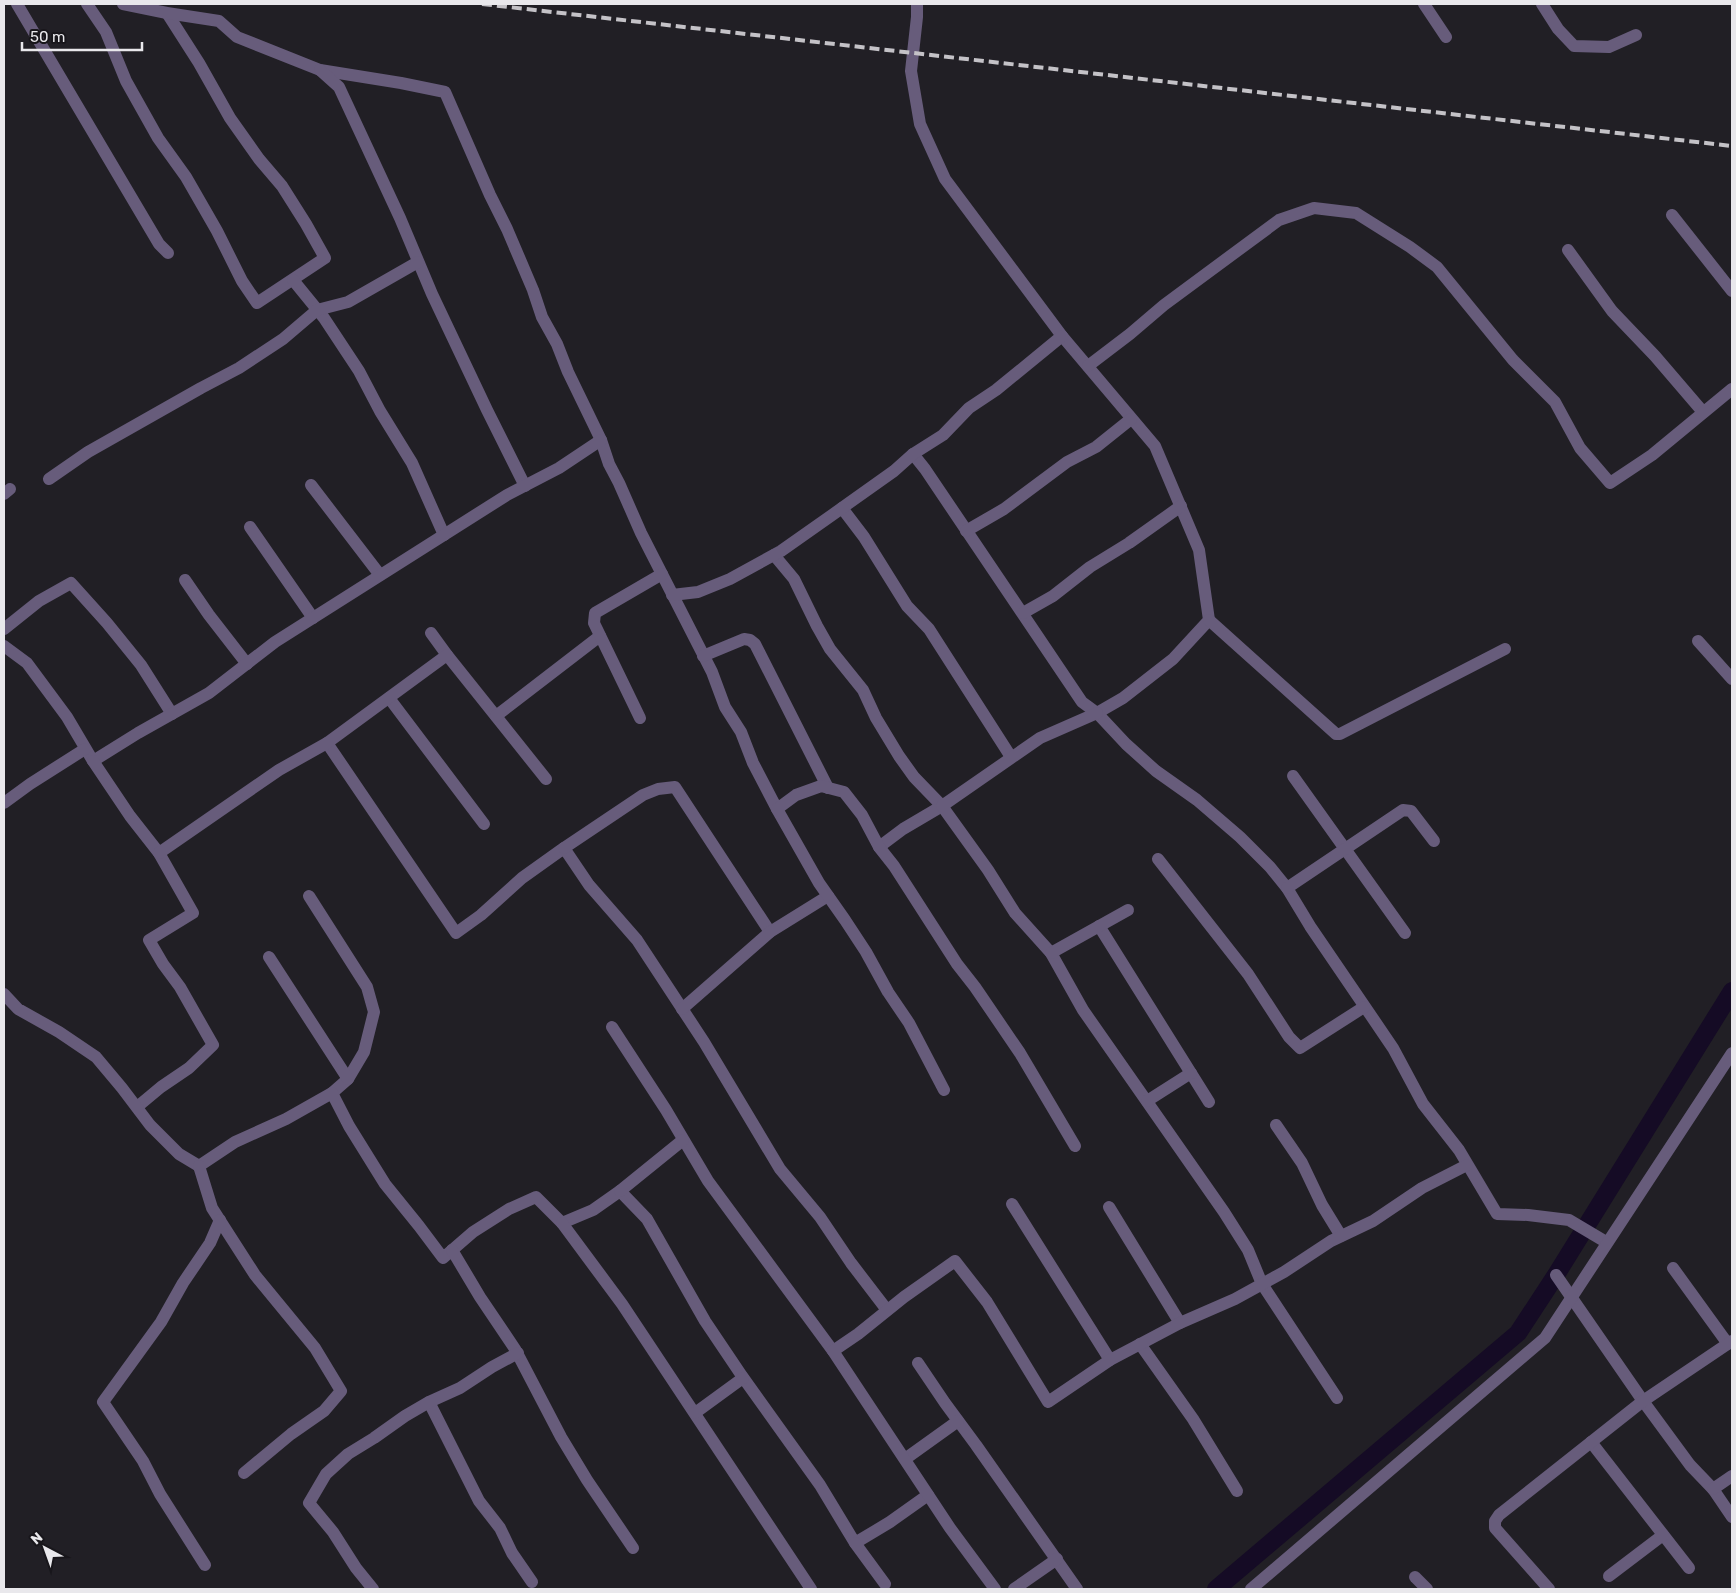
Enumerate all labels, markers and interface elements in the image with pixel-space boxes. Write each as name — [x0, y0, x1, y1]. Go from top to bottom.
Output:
scale bar — [22, 20, 142, 52]
text: 50 m — [30, 28, 65, 46]
north arrow — [20, 1523, 70, 1573]
text: N — [27, 1529, 46, 1548]

